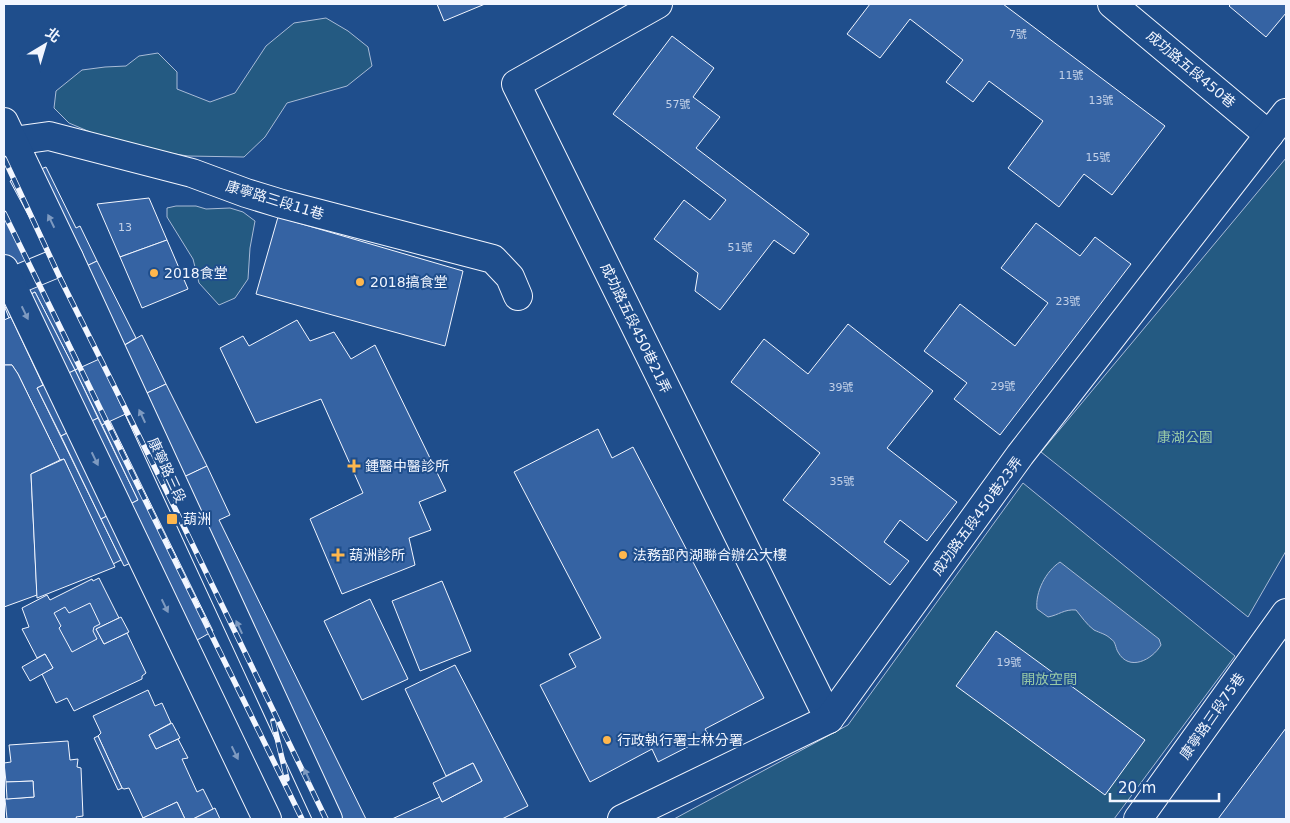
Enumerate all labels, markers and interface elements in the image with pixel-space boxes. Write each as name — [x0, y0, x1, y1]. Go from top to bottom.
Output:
north arrow — [20, 20, 70, 70]
text: 北 — [43, 24, 63, 45]
street label: 成功路五段450巷 — [1143, 27, 1239, 111]
house number: 7號 — [1009, 28, 1027, 41]
house number: 11號 — [1059, 69, 1084, 82]
house number: 13號 — [1089, 94, 1114, 107]
house number: 57號 — [666, 98, 691, 111]
house number: 15號 — [1086, 151, 1111, 164]
street label: 康寧路三段11巷 — [224, 177, 326, 223]
one-way arrow — [47, 214, 55, 228]
house number: 13 — [118, 221, 132, 234]
house number: 51號 — [728, 241, 753, 254]
street label: 成功路五段450巷21弄 — [598, 260, 674, 396]
place label: 2018食堂 — [164, 265, 228, 281]
marker: 2018食堂 — [148, 267, 160, 279]
place label: 2018搞食堂 — [370, 274, 448, 290]
marker: 2018搞食堂 — [354, 276, 366, 288]
house number: 23號 — [1056, 295, 1081, 308]
one-way arrow — [21, 306, 29, 320]
house number: 29號 — [991, 380, 1016, 393]
house number: 39號 — [829, 381, 854, 394]
one-way arrow — [138, 409, 146, 423]
park label: 康湖公園 — [1157, 429, 1213, 445]
street label: 康寧路三段 — [145, 435, 189, 505]
one-way arrow — [90, 452, 99, 467]
street label: 成功路五段450巷23弄 — [929, 454, 1025, 578]
place label: 鍾醫中醫診所 — [365, 458, 449, 474]
marker: 鍾醫中醫診所 — [347, 459, 361, 473]
house number: 35號 — [830, 475, 855, 488]
place label: 葫洲 — [183, 511, 211, 527]
marker: 葫洲 — [165, 512, 179, 526]
place label: 葫洲診所 — [349, 547, 405, 563]
place label: 法務部內湖聯合辦公大樓 — [633, 547, 787, 563]
marker: 葫洲診所 — [331, 548, 345, 562]
marker: 法務部內湖聯合辦公大樓 — [617, 549, 629, 561]
one-way arrow — [161, 599, 169, 613]
one-way arrow — [235, 620, 243, 634]
house number: 19號 — [997, 656, 1022, 669]
street label: 康寧路三段75巷 — [1176, 670, 1248, 762]
park label: 開放空間 — [1021, 671, 1077, 687]
place label: 行政執行署士林分署 — [617, 732, 743, 748]
marker: 行政執行署士林分署 — [601, 734, 613, 746]
one-way arrow — [231, 746, 239, 760]
one-way arrow — [303, 768, 311, 782]
scale bar — [1110, 770, 1219, 802]
text: 20 m — [1118, 779, 1156, 797]

